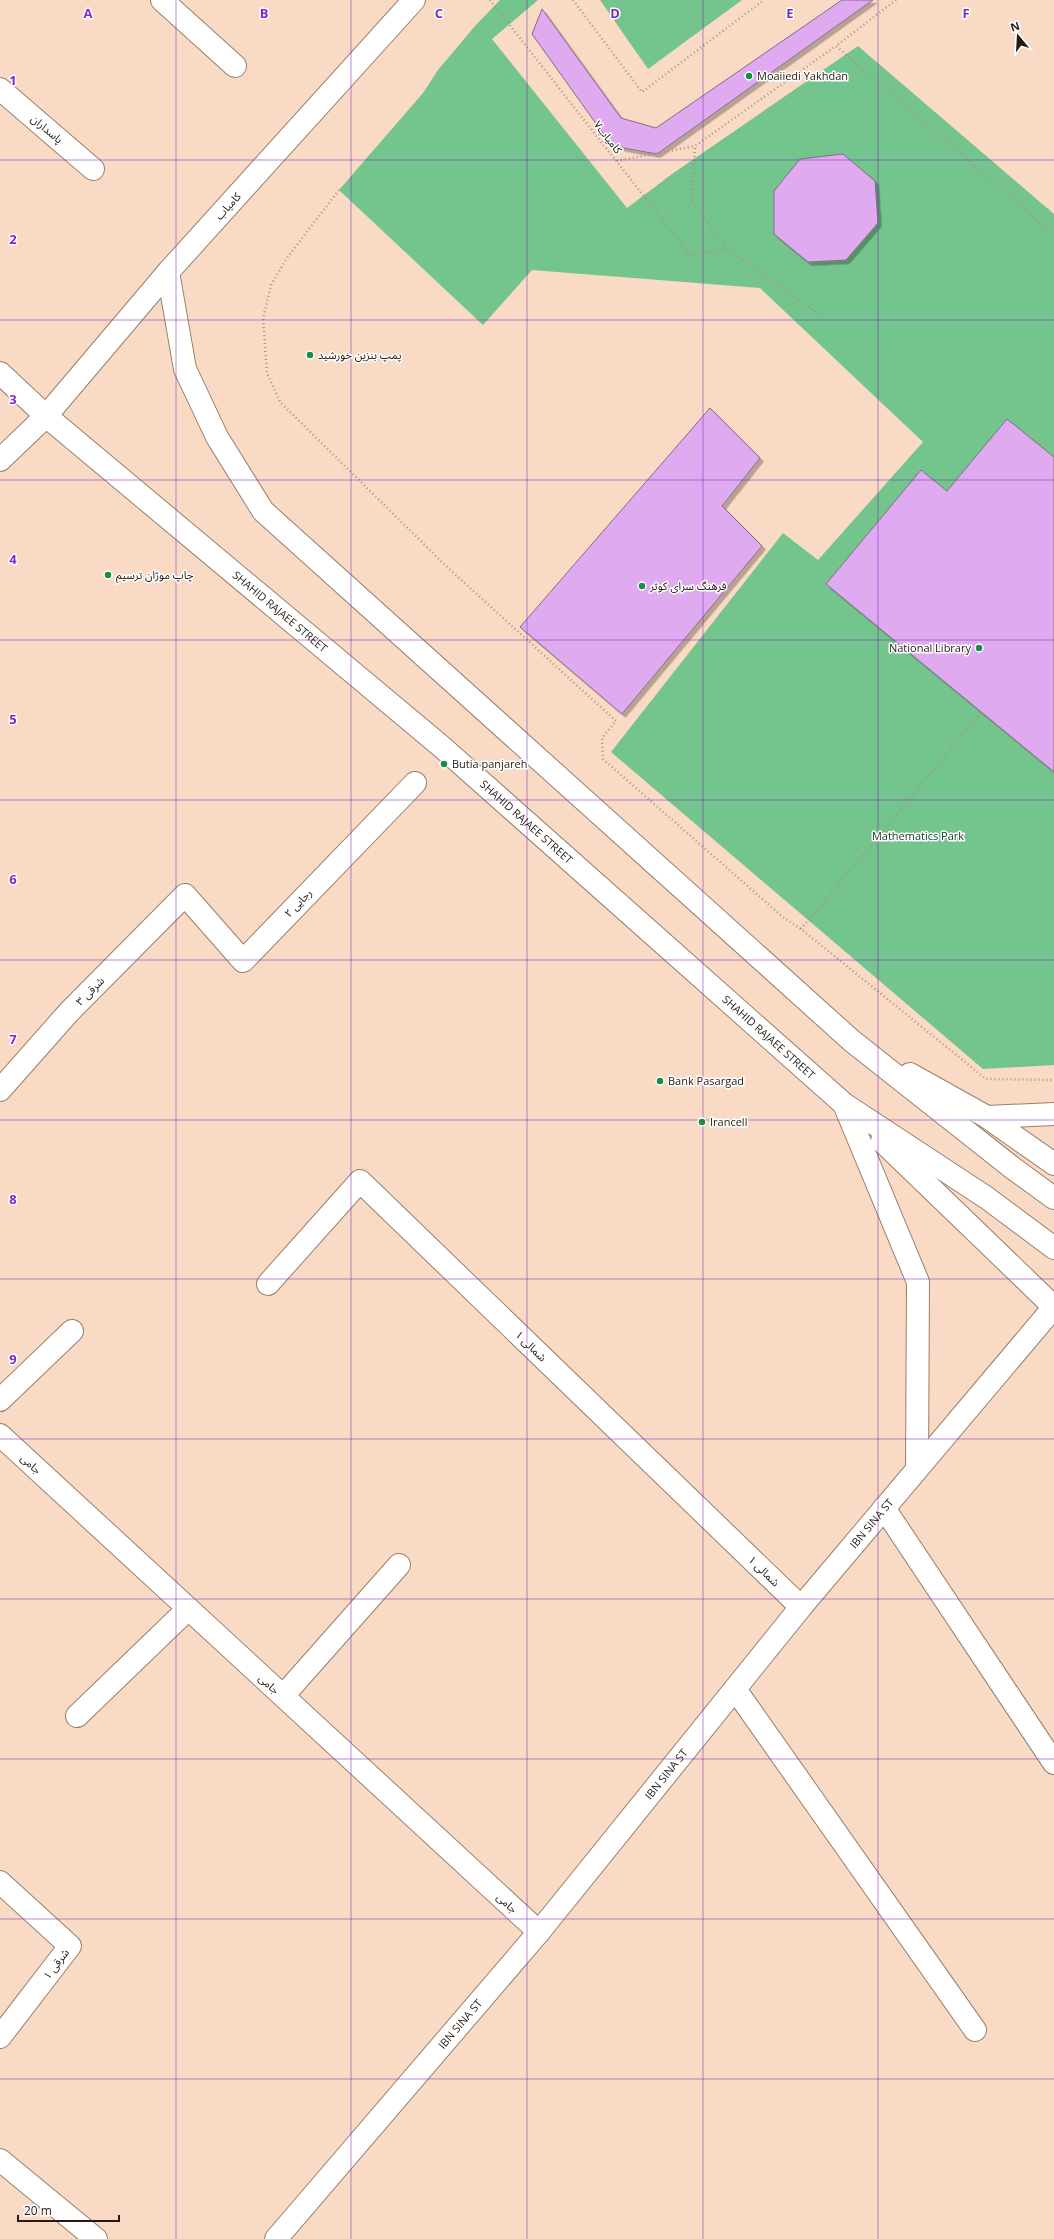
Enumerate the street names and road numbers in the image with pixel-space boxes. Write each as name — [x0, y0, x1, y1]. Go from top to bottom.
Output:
street label: پاسداران — [27, 111, 67, 147]
street label: کامیاب۷ — [591, 117, 626, 157]
street label: کامیاب — [211, 189, 244, 223]
street label: SHAHID RAJAEE STREET — [230, 567, 331, 655]
street label: SHAHID RAJAEE STREET — [477, 776, 576, 867]
street label: رجایی ۲ — [280, 885, 315, 920]
street label: شرقی ۳ — [72, 973, 108, 1008]
street label: SHAHID RAJAEE STREET — [719, 992, 819, 1082]
street label: شمالی ۱ — [512, 1327, 551, 1365]
street label: جامی — [18, 1450, 45, 1478]
street label: IBN SINA ST — [846, 1495, 896, 1551]
street label: شمالی ۱ — [745, 1552, 784, 1590]
street label: جامی — [256, 1670, 283, 1698]
street label: IBN SINA ST — [641, 1746, 691, 1802]
street label: جامی — [494, 1889, 521, 1917]
street label: شرقی ۱ — [39, 1945, 72, 1982]
street label: IBN SINA ST — [434, 1996, 485, 2052]

